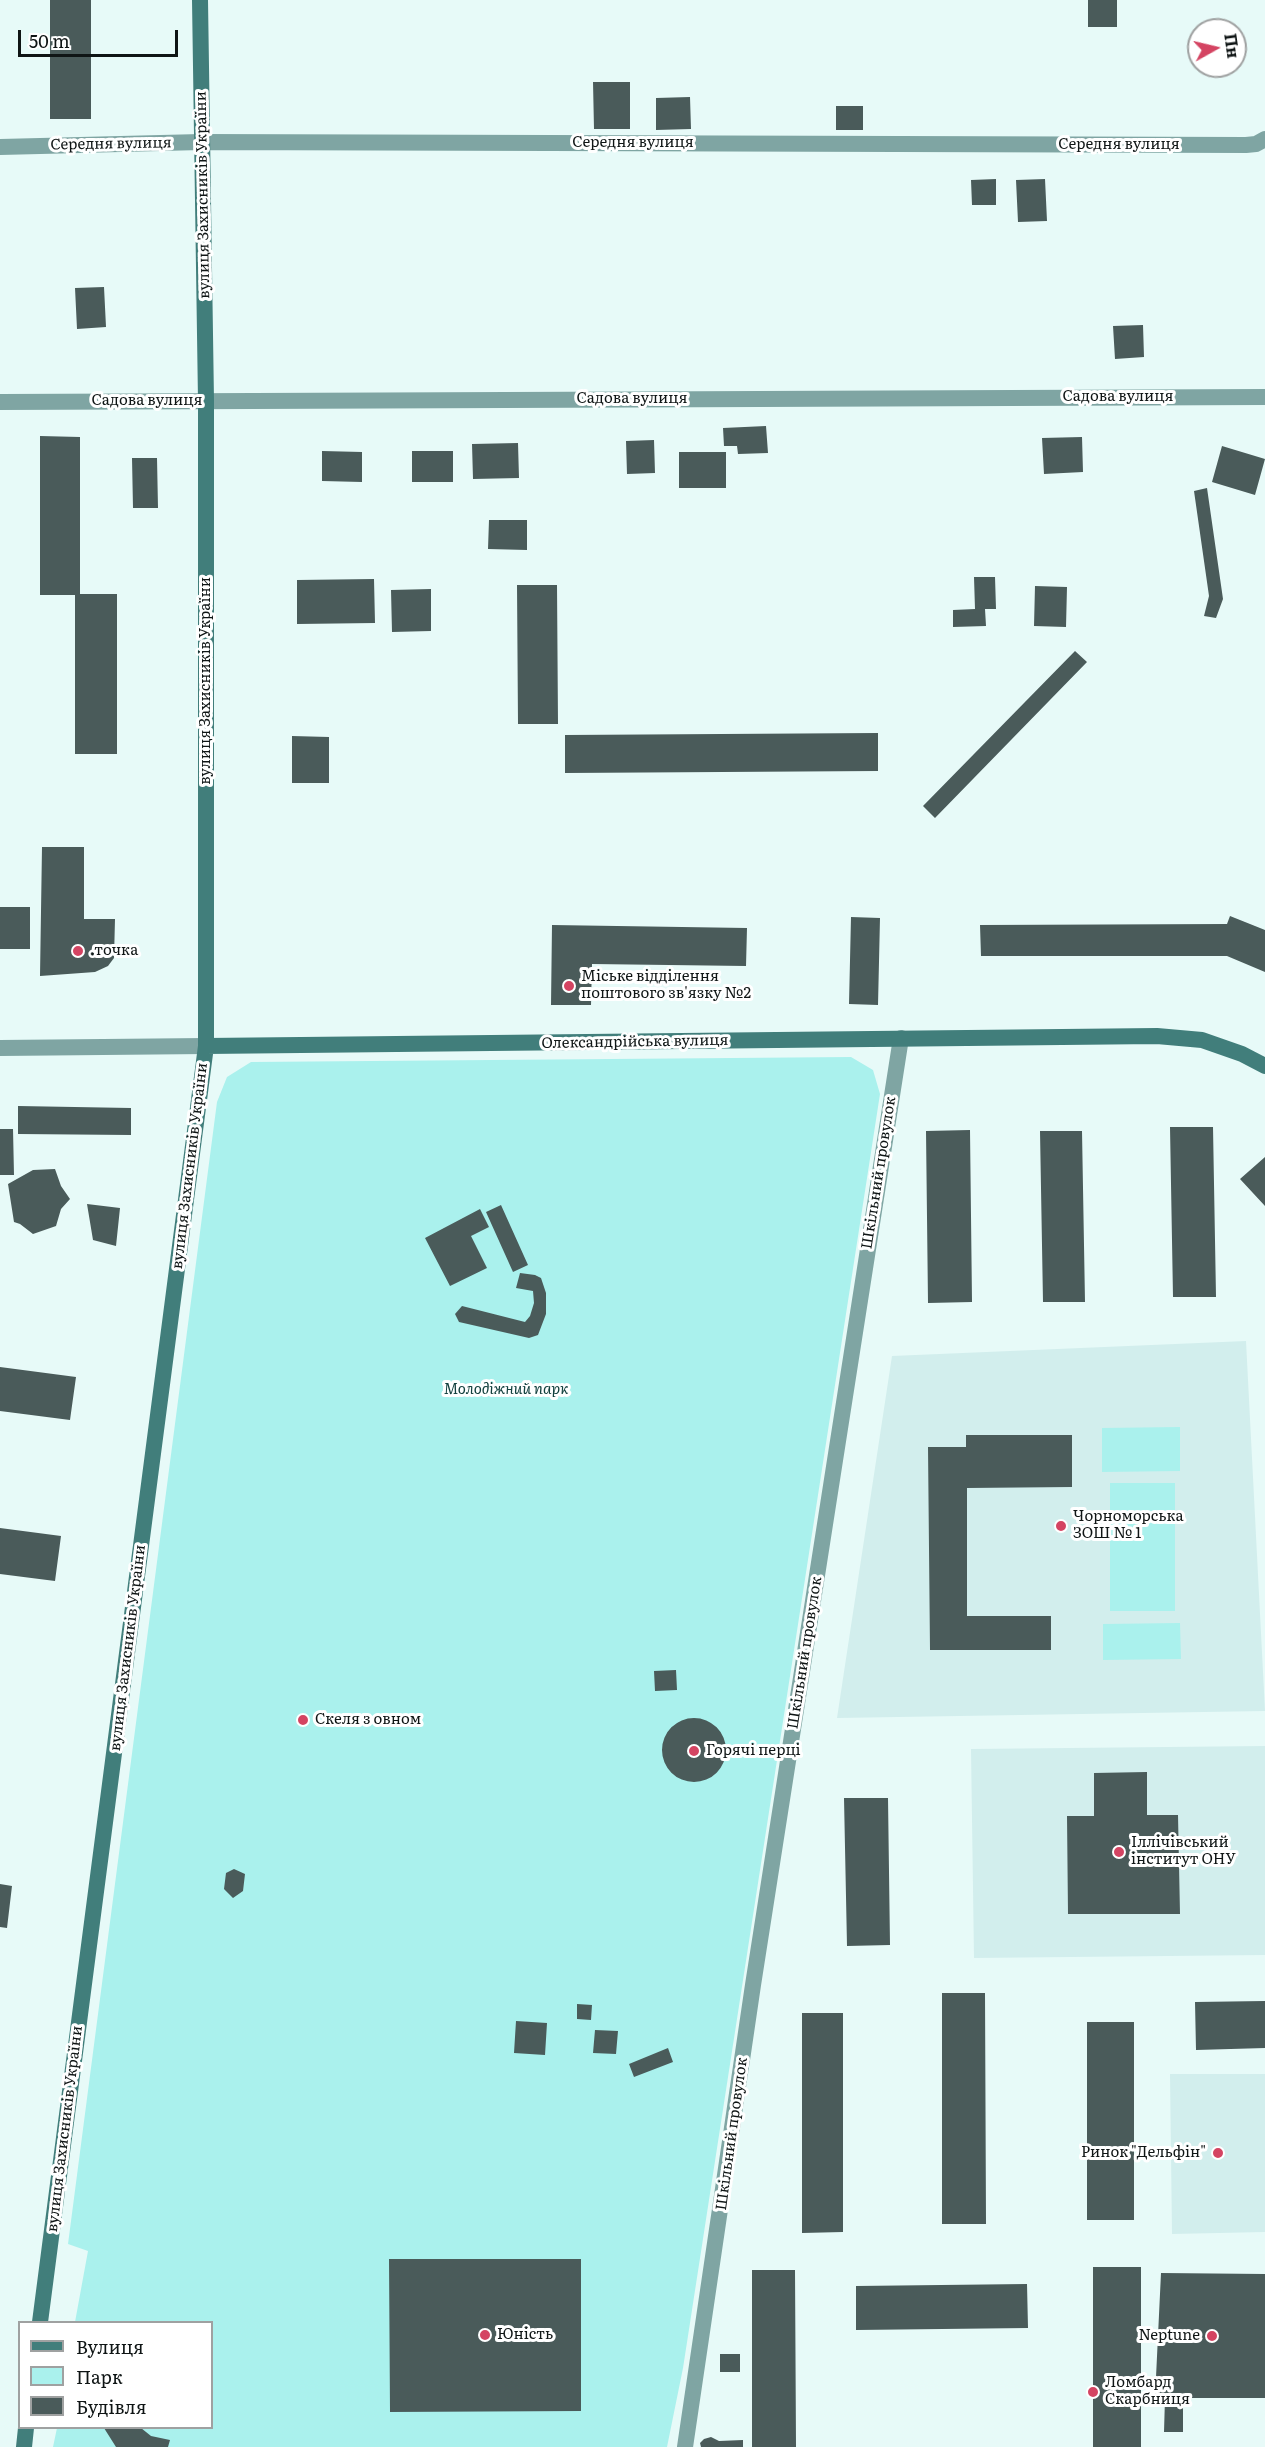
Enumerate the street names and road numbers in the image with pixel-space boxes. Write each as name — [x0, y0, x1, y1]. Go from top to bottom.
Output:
street label: вулиця Захисників України — [192, 91, 214, 299]
street label: Середня вулиця — [50, 134, 172, 154]
street label: Середня вулиця — [572, 134, 694, 152]
street label: Середня вулиця — [1058, 136, 1180, 154]
street label: Садова вулиця — [1062, 388, 1174, 406]
street label: Садова вулиця — [576, 390, 688, 408]
street label: Садова вулиця — [91, 392, 203, 410]
street label: вулиця Захисників України — [197, 577, 215, 785]
street label: Олександрійська вулиця — [541, 1031, 729, 1053]
street label: вулиця Захисників України — [168, 1062, 212, 1270]
street label: Шкільний провулок — [858, 1096, 900, 1250]
street label: вулиця Захисників України — [106, 1544, 150, 1752]
street label: Шкільний провулок — [784, 1576, 826, 1730]
street label: вулиця Захисників України — [43, 2025, 87, 2233]
street label: Шкільний провулок — [712, 2056, 752, 2212]

